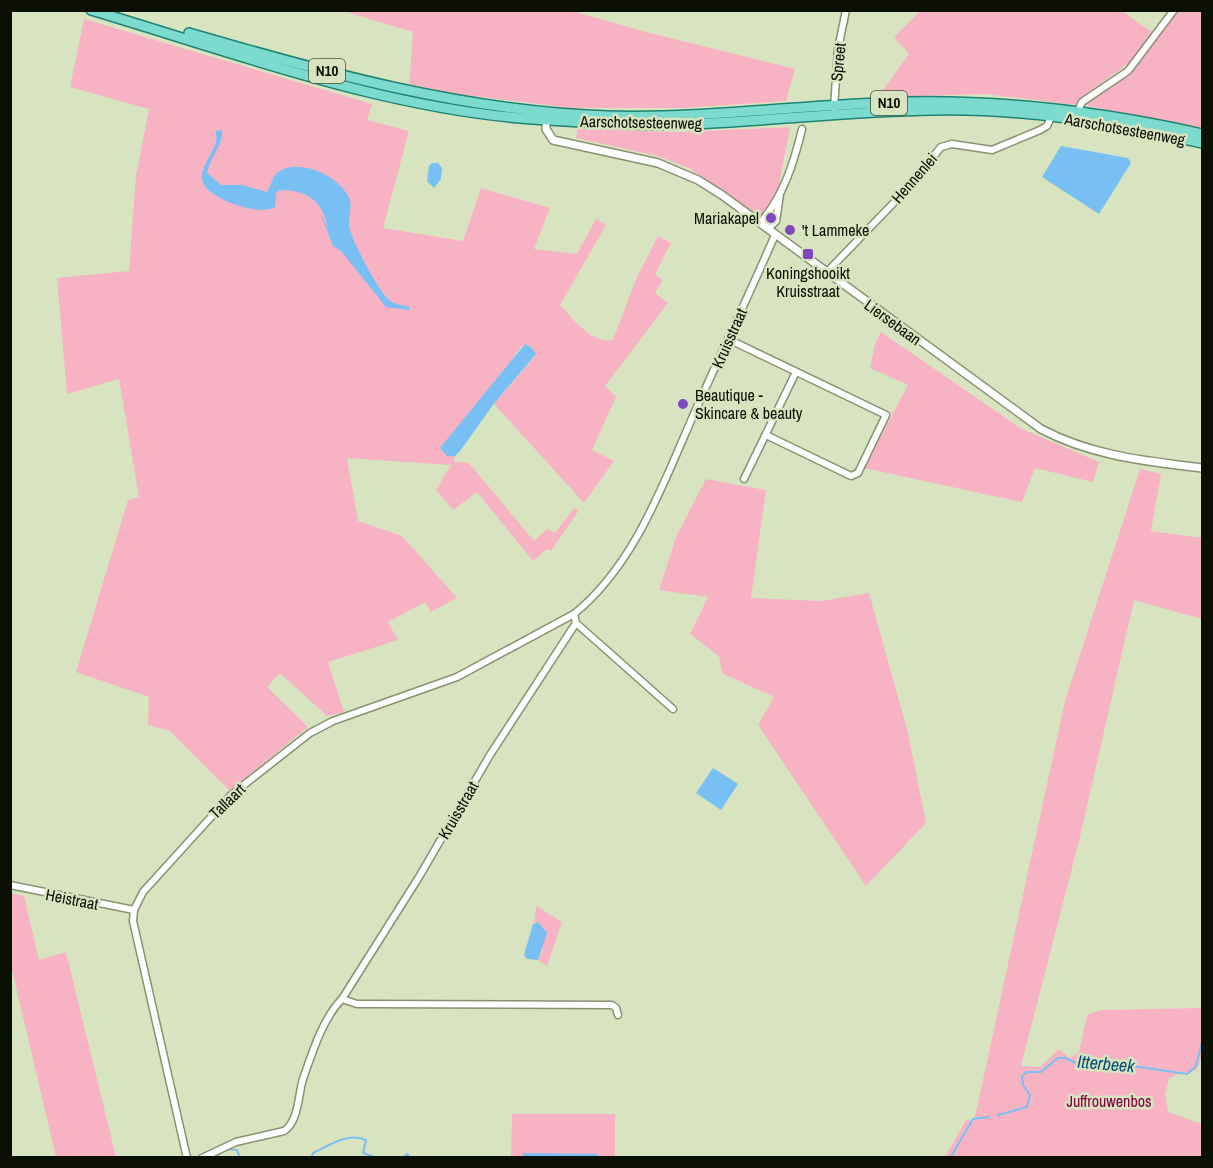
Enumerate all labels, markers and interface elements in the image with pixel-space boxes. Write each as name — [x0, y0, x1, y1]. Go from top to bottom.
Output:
street label: Spreet — [825, 41, 851, 82]
road number: N10 — [309, 59, 345, 83]
road number: N10 — [871, 91, 907, 115]
street label: Aarschotsesteenweg — [1062, 107, 1188, 151]
street label: Aarschotsesteenweg — [579, 110, 703, 134]
street label: Hennenlei — [886, 148, 942, 208]
place label: Mariakapel — [694, 207, 759, 229]
marker: Mariakapel — [764, 211, 778, 225]
place label: 't Lammeke — [802, 219, 869, 241]
marker: 't Lammeke — [783, 223, 797, 237]
marker: Koningshooikt Kruisstraat — [801, 247, 815, 261]
place label: Koningshooikt Kruisstraat — [766, 262, 850, 302]
street label: Liersebaan — [860, 294, 926, 350]
street label: Kruisstraat — [706, 304, 752, 371]
place label: Beautique - Skincare & beauty — [695, 384, 803, 424]
marker: Beautique - Skincare & beauty — [676, 397, 690, 411]
street label: Kruisstraat — [433, 777, 484, 843]
street label: Tallaart — [204, 778, 250, 824]
street label: Heistraat — [44, 883, 101, 915]
water label: Itterbeek — [1076, 1049, 1136, 1079]
park label: Juffrouwenbos — [1066, 1090, 1152, 1112]

